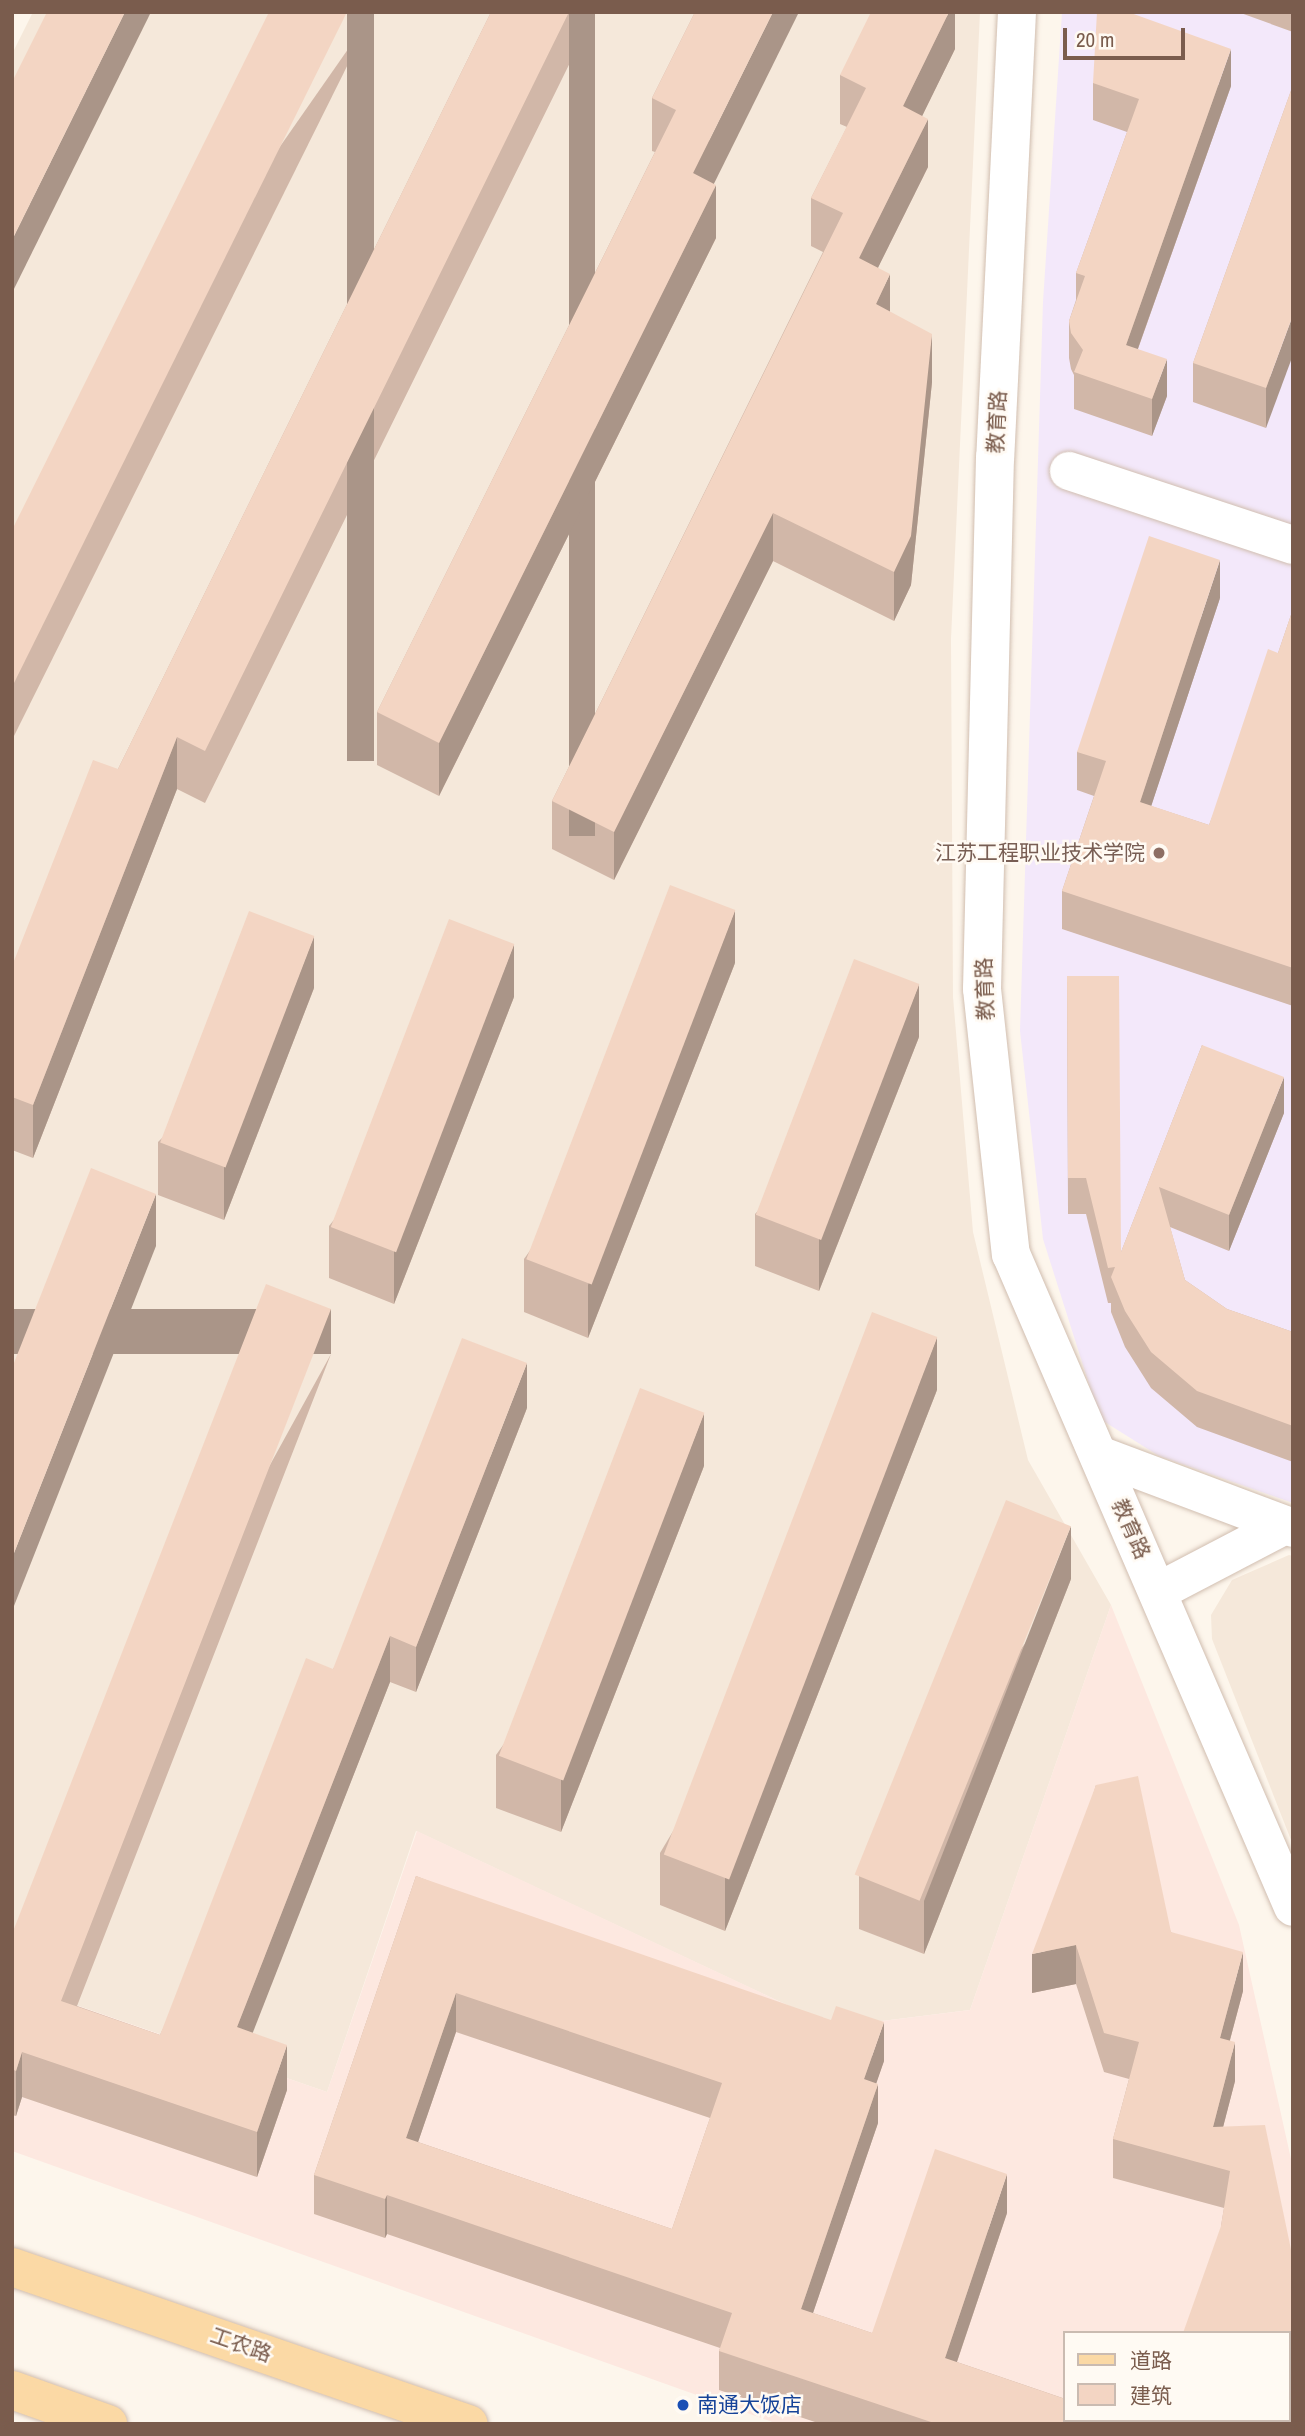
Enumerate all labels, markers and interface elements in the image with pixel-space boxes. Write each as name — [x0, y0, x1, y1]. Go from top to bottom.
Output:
scale bar — [1067, 14, 1190, 58]
text: 20 m — [1076, 25, 1114, 54]
street label: 教育路 — [983, 390, 1011, 454]
place label: 江苏工程职业技术学院 — [935, 840, 1145, 866]
marker: 江苏工程职业技术学院 — [1151, 845, 1167, 861]
street label: 教育路 — [971, 957, 999, 1021]
street label: 教育路 — [1107, 1495, 1155, 1563]
street label: 工农路 — [207, 2323, 275, 2367]
legend — [1064, 2331, 1291, 2422]
text: 道路 — [1130, 2346, 1172, 2375]
text: 建筑 — [1130, 2381, 1172, 2410]
place label: 南通大饭店 — [697, 2392, 802, 2418]
marker: 南通大饭店 — [675, 2397, 691, 2413]

